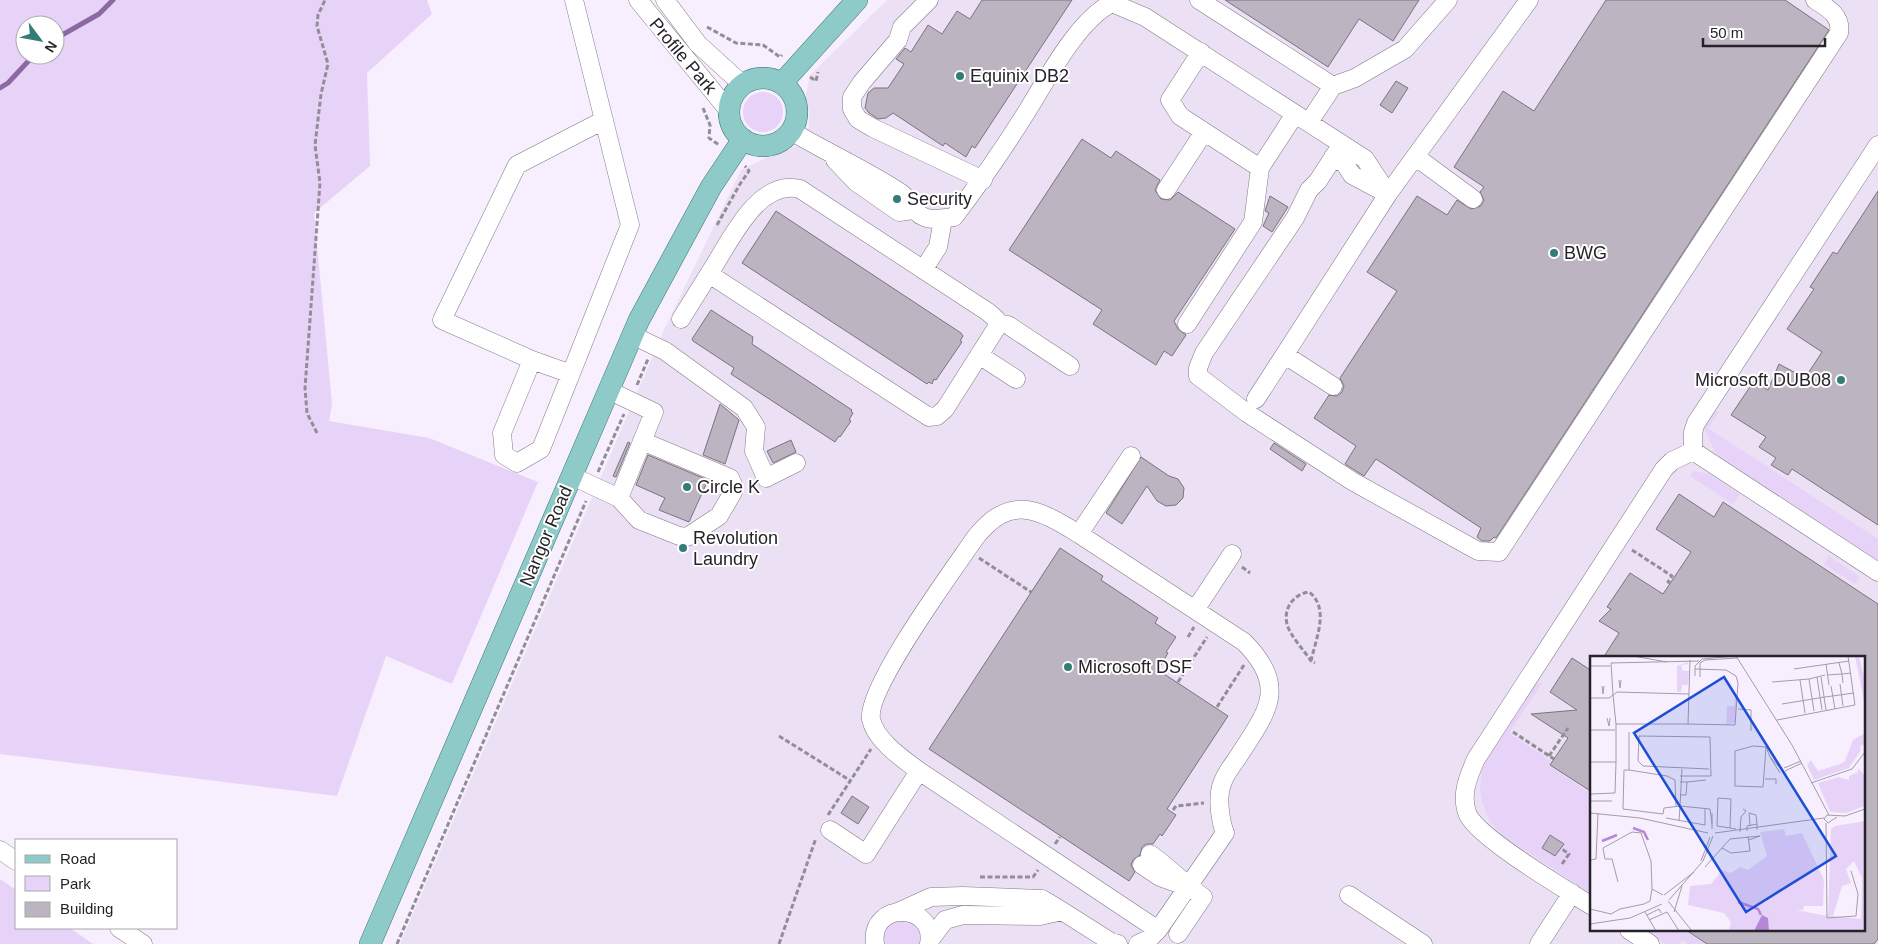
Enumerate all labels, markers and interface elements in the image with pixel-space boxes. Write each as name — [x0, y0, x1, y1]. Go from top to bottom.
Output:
street label: Profile Park — [645, 14, 721, 99]
north arrow — [15, 15, 65, 65]
scale bar — [1703, 15, 1826, 47]
text: 50 m — [1710, 24, 1743, 41]
text: N — [42, 38, 60, 55]
place label: Equinix DB2 — [970, 66, 1069, 86]
marker: Equinix DB2 — [954, 70, 966, 82]
place label: Security — [907, 189, 972, 209]
marker: Security — [891, 193, 903, 205]
place label: BWG — [1564, 243, 1607, 263]
marker: BWG — [1548, 247, 1560, 259]
place label: Microsoft DUB08 — [1695, 370, 1831, 390]
marker: Microsoft DUB08 — [1835, 374, 1847, 386]
place label: Circle K — [697, 477, 760, 497]
marker: Circle K — [681, 481, 693, 493]
street label: Nangor Road — [516, 483, 576, 589]
place label: Revolution Laundry — [693, 528, 778, 569]
marker: Revolution Laundry — [677, 542, 689, 554]
inset map — [1590, 656, 1866, 932]
place label: Microsoft DSF — [1078, 657, 1192, 677]
marker: Microsoft DSF — [1062, 661, 1074, 673]
legend — [15, 839, 178, 929]
text: Road — [60, 850, 96, 867]
text: Park — [60, 875, 91, 892]
text: Building — [60, 900, 113, 917]

